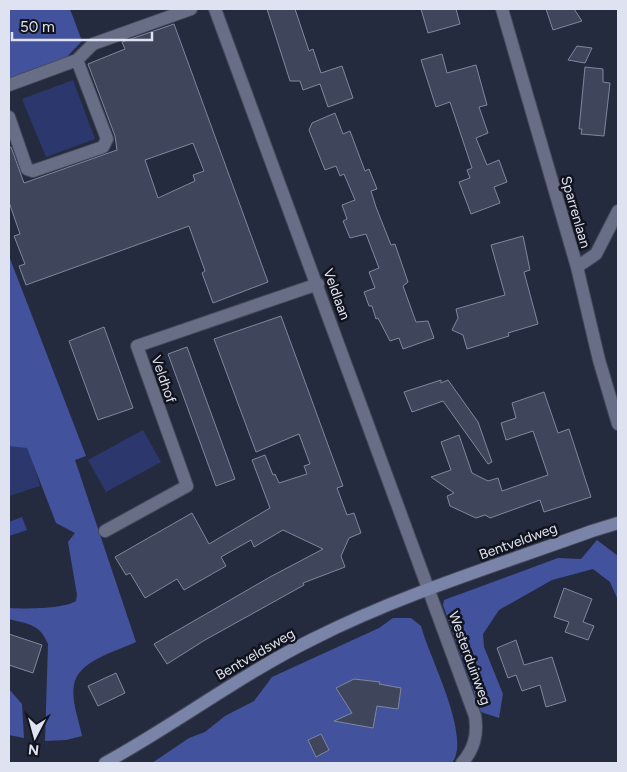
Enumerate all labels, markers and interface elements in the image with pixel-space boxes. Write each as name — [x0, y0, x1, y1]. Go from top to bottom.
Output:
scale bar — [12, 10, 152, 42]
text: 50 m — [20, 18, 55, 36]
street label: Sparrenlaan — [557, 174, 594, 250]
street label: Veldlaan — [319, 266, 354, 322]
street label: Veldhof — [147, 353, 180, 406]
street label: Bentveldweg — [477, 519, 560, 563]
street label: Westerduinweg — [445, 609, 494, 707]
street label: Bentveldsweg — [213, 625, 298, 684]
north arrow — [10, 712, 60, 762]
text: N — [27, 740, 40, 758]

